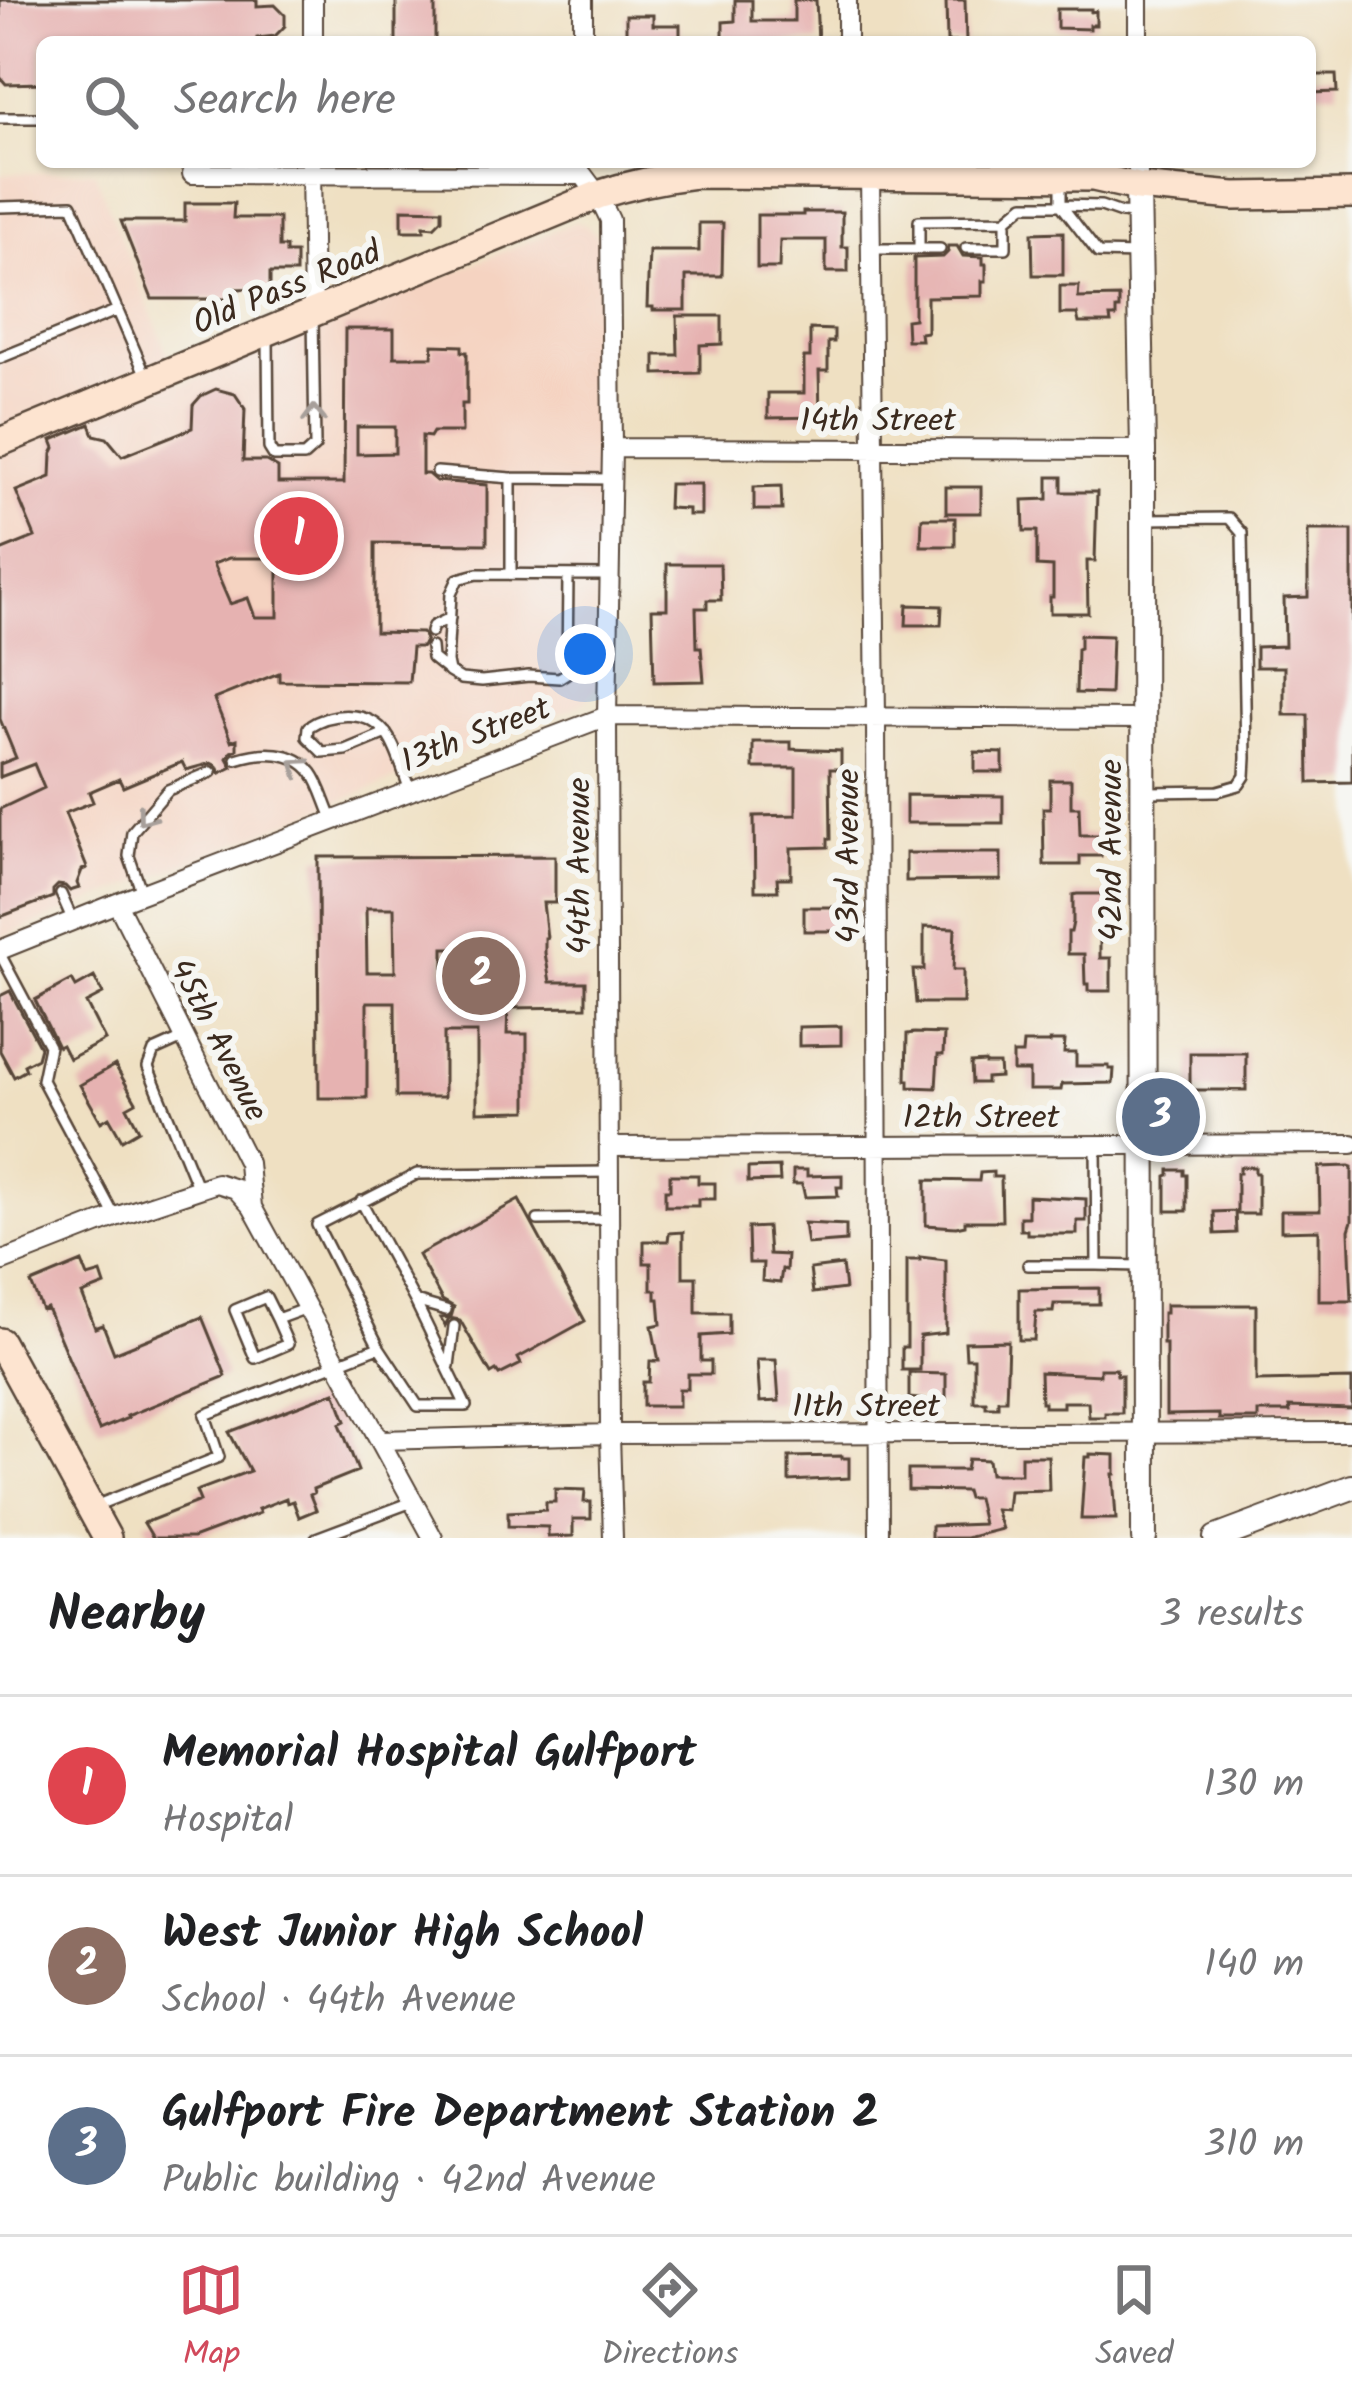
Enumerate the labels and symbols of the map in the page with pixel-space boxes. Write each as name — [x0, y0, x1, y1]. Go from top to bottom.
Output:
street label: Old Pass Road — [185, 227, 391, 351]
street label: 14th Street — [800, 396, 957, 449]
one-way arrow — [302, 404, 328, 423]
pin: 1 — [260, 491, 338, 581]
your location — [555, 624, 615, 684]
street label: 13th Street — [394, 683, 560, 789]
one-way arrow — [289, 759, 311, 781]
street label: 42nd Avenue — [1087, 759, 1140, 941]
street label: 43rd Avenue — [824, 768, 877, 943]
street label: 44th Avenue — [555, 777, 608, 955]
one-way arrow — [137, 804, 159, 826]
pin: 2 — [442, 931, 520, 1021]
street label: 45th Avenue — [153, 950, 281, 1131]
pin: 3 — [1122, 1072, 1200, 1162]
street label: 12th Street — [903, 1093, 1061, 1146]
street label: 11th Street — [792, 1382, 941, 1435]

